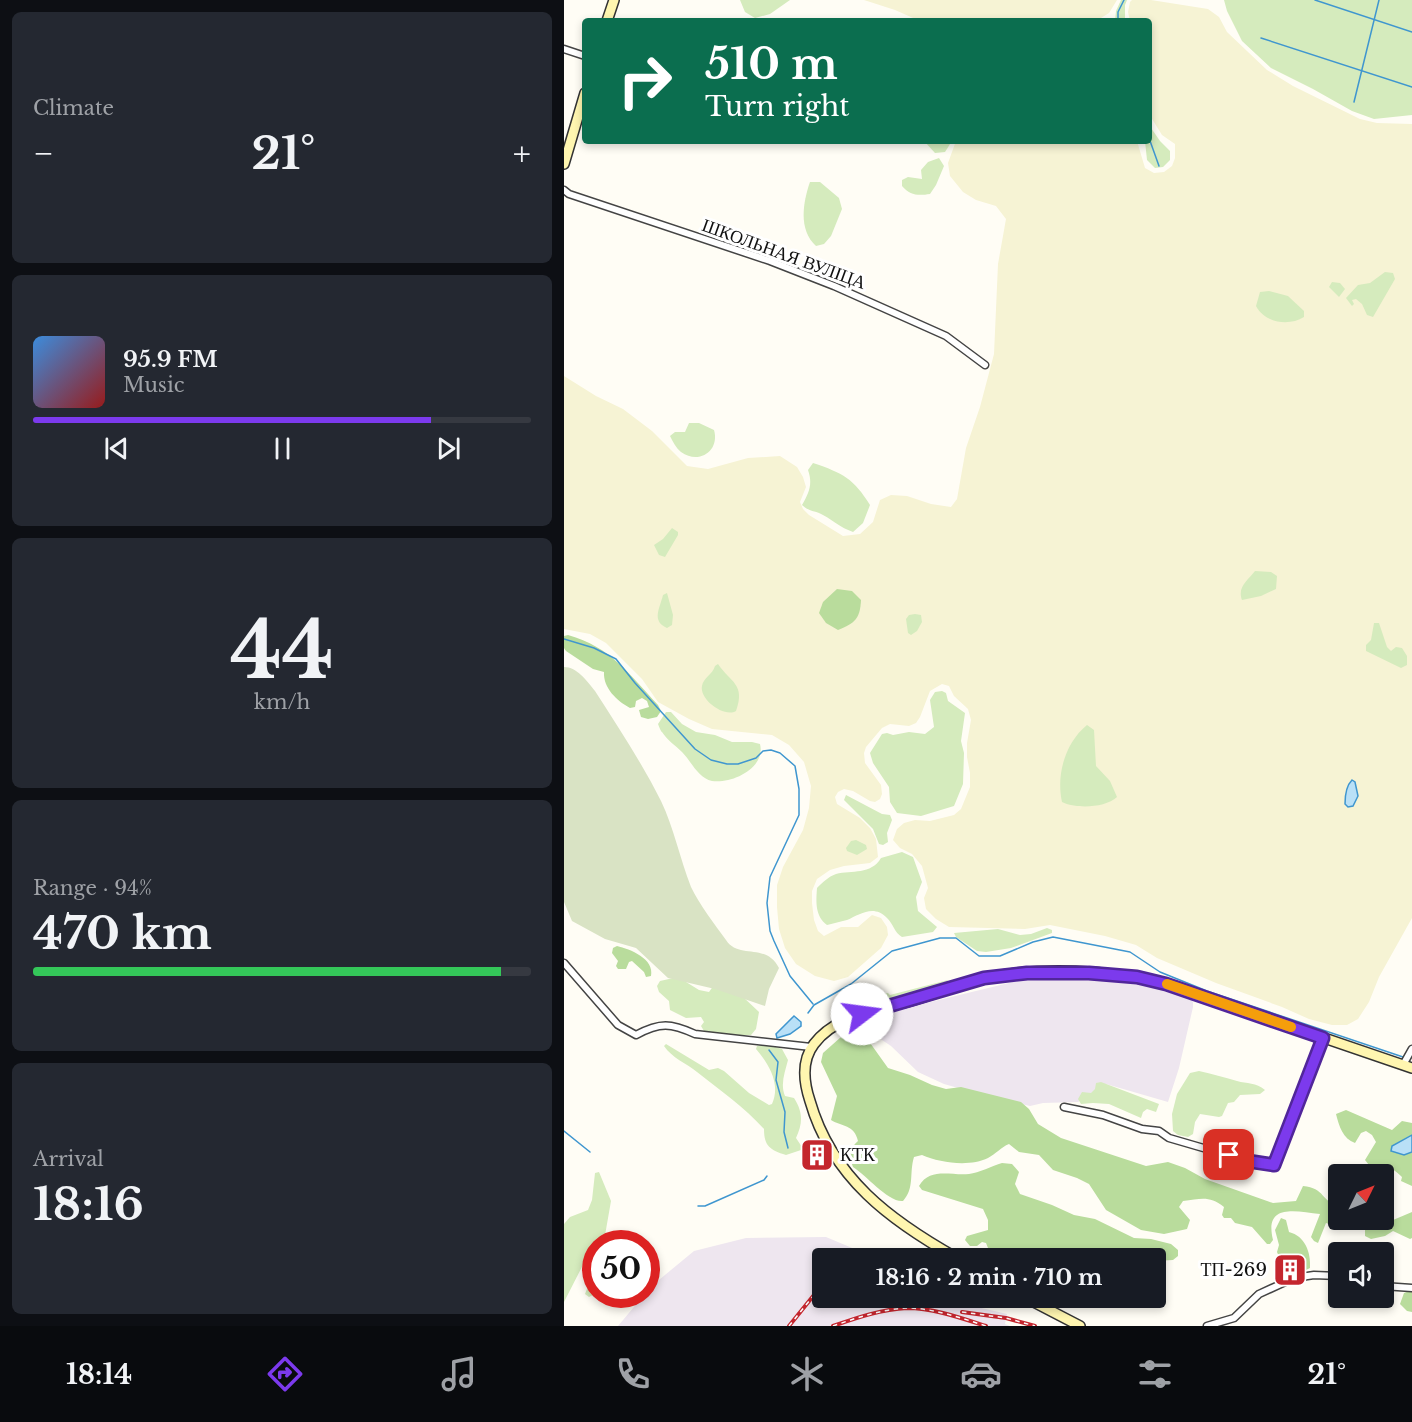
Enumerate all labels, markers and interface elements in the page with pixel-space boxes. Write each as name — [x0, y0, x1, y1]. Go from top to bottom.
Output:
text: 510 m — [705, 38, 838, 90]
icon: right — [606, 42, 684, 120]
text: Turn right — [705, 90, 849, 123]
text: Climate — [33, 96, 114, 120]
text: 21° — [251, 125, 315, 181]
text: − — [33, 133, 54, 174]
text: + — [513, 133, 531, 174]
street label: ШКОЛЬНАЯ ВУЛІЦА — [699, 214, 869, 294]
text: 95.9 FM — [123, 346, 218, 373]
text: Music — [123, 373, 184, 397]
icon: previous — [100, 432, 133, 465]
icon: pause — [266, 432, 299, 465]
icon: next — [432, 432, 465, 465]
text: 44 — [230, 602, 334, 699]
text: km/h — [254, 690, 310, 714]
text: Range · 94% — [33, 876, 152, 900]
text: 470 km — [33, 905, 212, 961]
position arrow — [830, 982, 894, 1046]
pin — [1203, 1129, 1254, 1180]
building icon: КТК — [799, 1137, 835, 1173]
icon: arrive — [1212, 1138, 1245, 1171]
place label: КТК — [840, 1144, 876, 1166]
text: Arrival — [33, 1147, 104, 1171]
north arrow — [1328, 1164, 1394, 1230]
map controls — [1328, 1164, 1394, 1308]
text: 18:16 — [33, 1176, 144, 1232]
speed limit sign: 50 — [582, 1230, 660, 1308]
button: sound — [1328, 1242, 1394, 1308]
building icon: ТП-269 — [1272, 1252, 1308, 1288]
place label: ТП-269 — [1200, 1259, 1267, 1281]
text: 18:16 · 2 min · 710 m — [876, 1264, 1102, 1291]
icon: directions — [264, 1353, 306, 1395]
icon: music — [438, 1353, 480, 1395]
icon: phone — [612, 1353, 654, 1395]
icon: climate — [786, 1353, 828, 1395]
icon: car — [960, 1353, 1002, 1395]
icon: filters — [1134, 1353, 1176, 1395]
text: 18:14 — [66, 1358, 132, 1391]
text: 21° — [1308, 1358, 1346, 1391]

